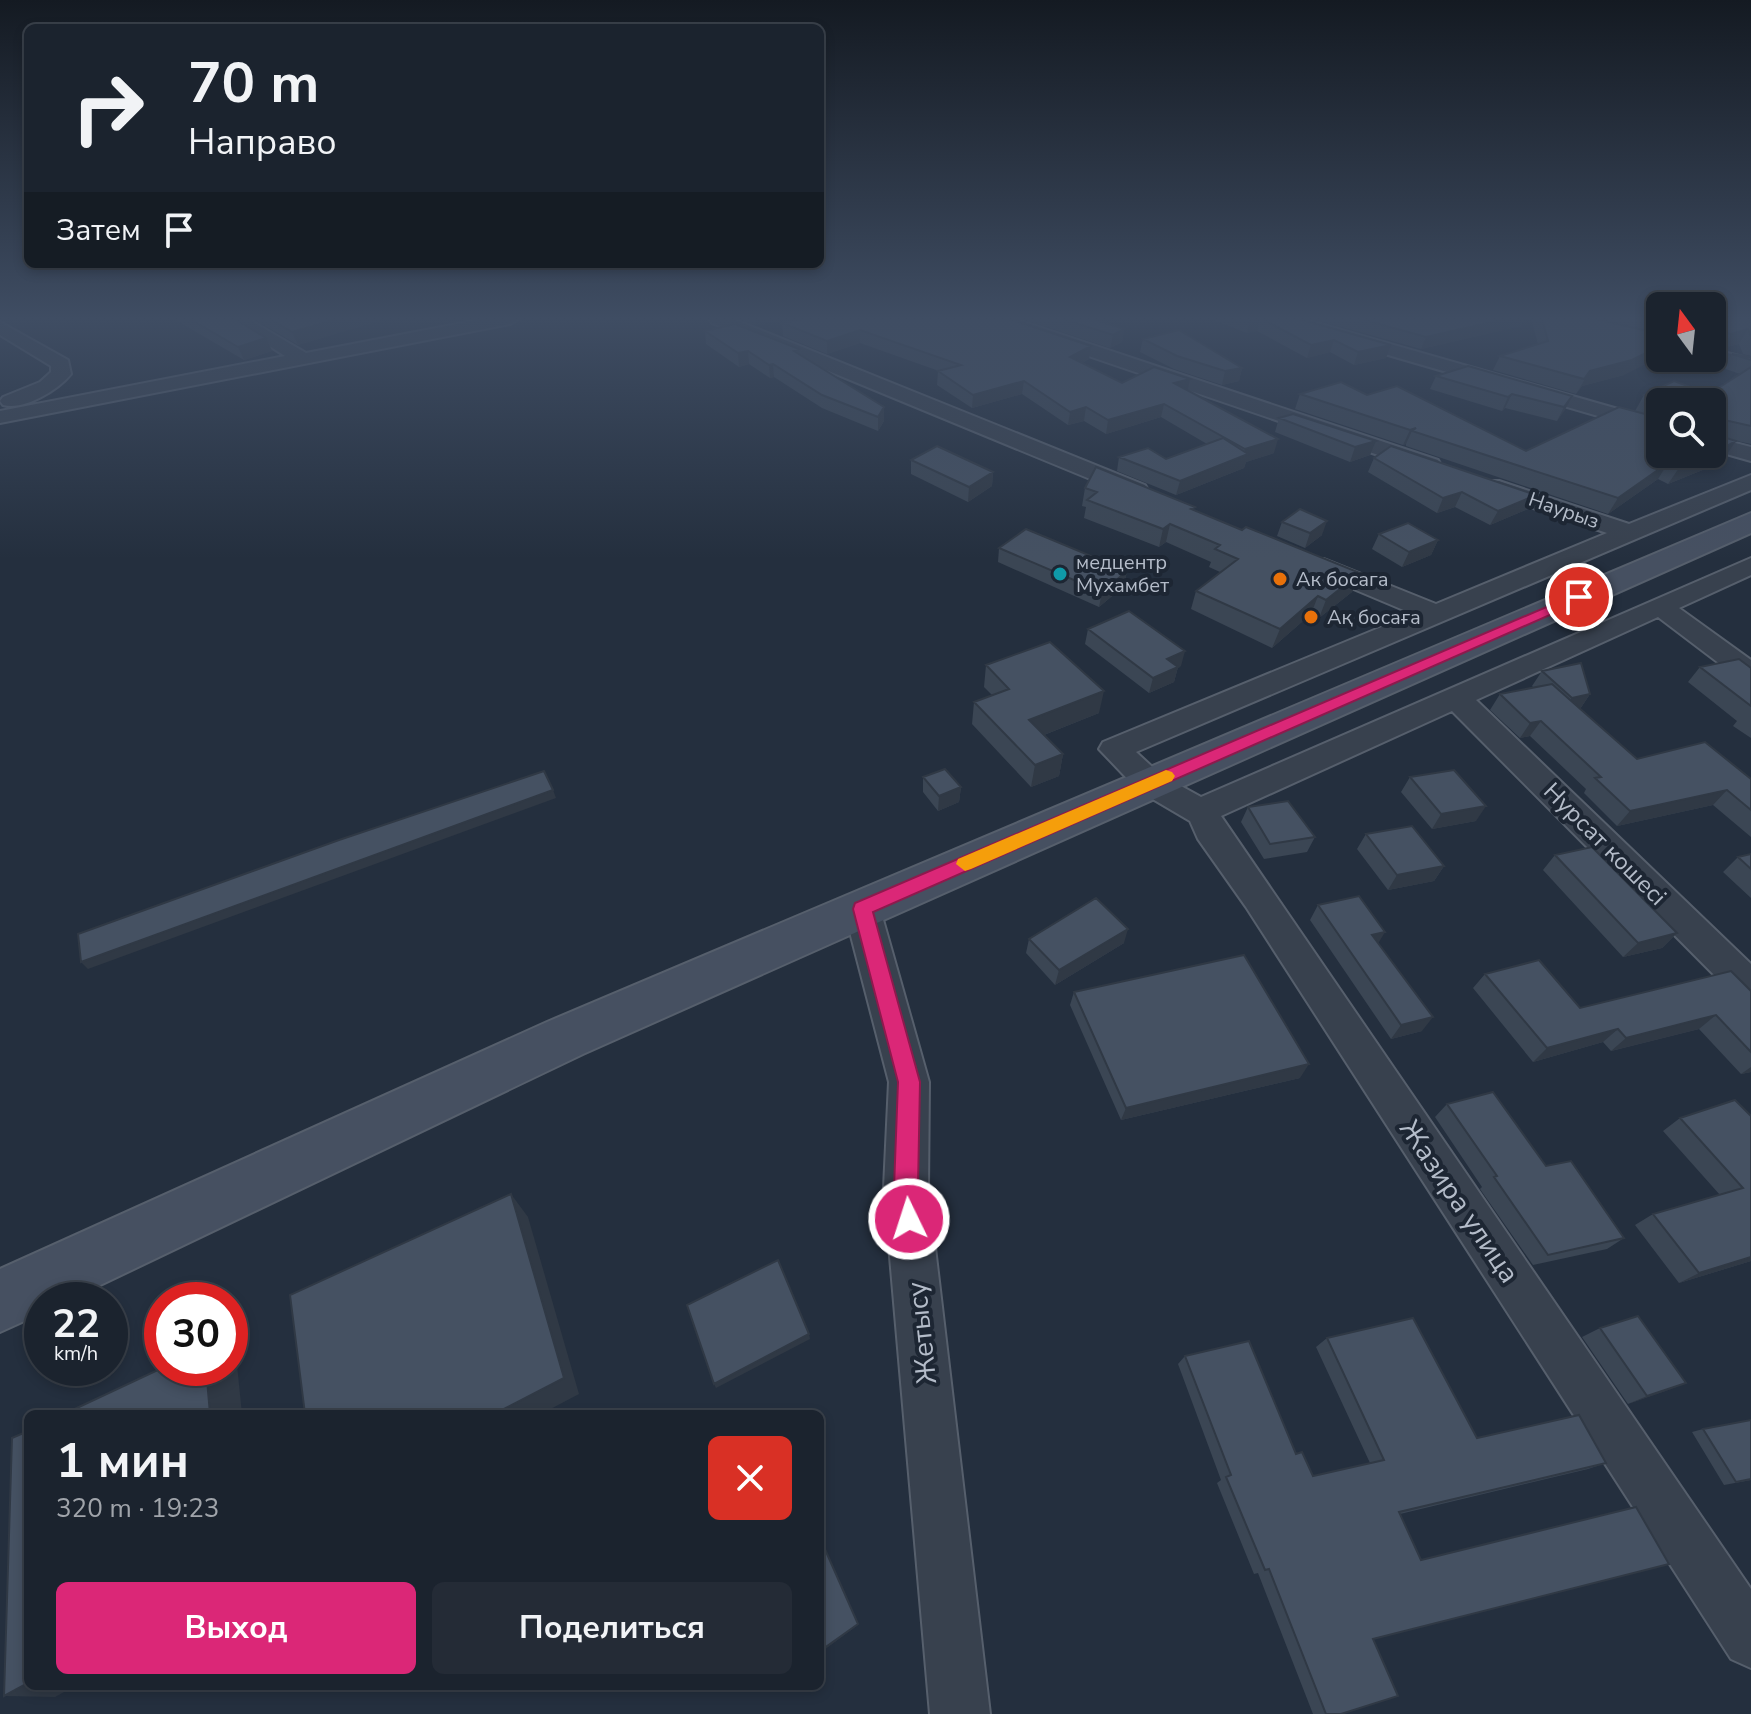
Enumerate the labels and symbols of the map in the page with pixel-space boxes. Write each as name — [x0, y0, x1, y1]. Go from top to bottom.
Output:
north arrow — [1646, 292, 1726, 372]
street label: Наурыз — [1525, 486, 1603, 535]
place label: медцентр Мухамбет — [1076, 549, 1169, 599]
pin — [1545, 563, 1613, 631]
marker: медцентр Мухамбет — [1051, 565, 1069, 583]
place label: Ак босага — [1296, 566, 1389, 593]
marker: Ак босага — [1271, 570, 1289, 588]
place label: Ақ босаға — [1327, 604, 1421, 631]
marker: Ақ босаға — [1302, 608, 1320, 626]
street label: Нурсат кошесi — [1537, 776, 1673, 912]
street label: Жазира улица — [1390, 1112, 1528, 1291]
position arrow — [867, 1177, 951, 1261]
street label: Жетысу — [898, 1279, 946, 1386]
speed limit sign: 30 — [144, 1282, 248, 1386]

